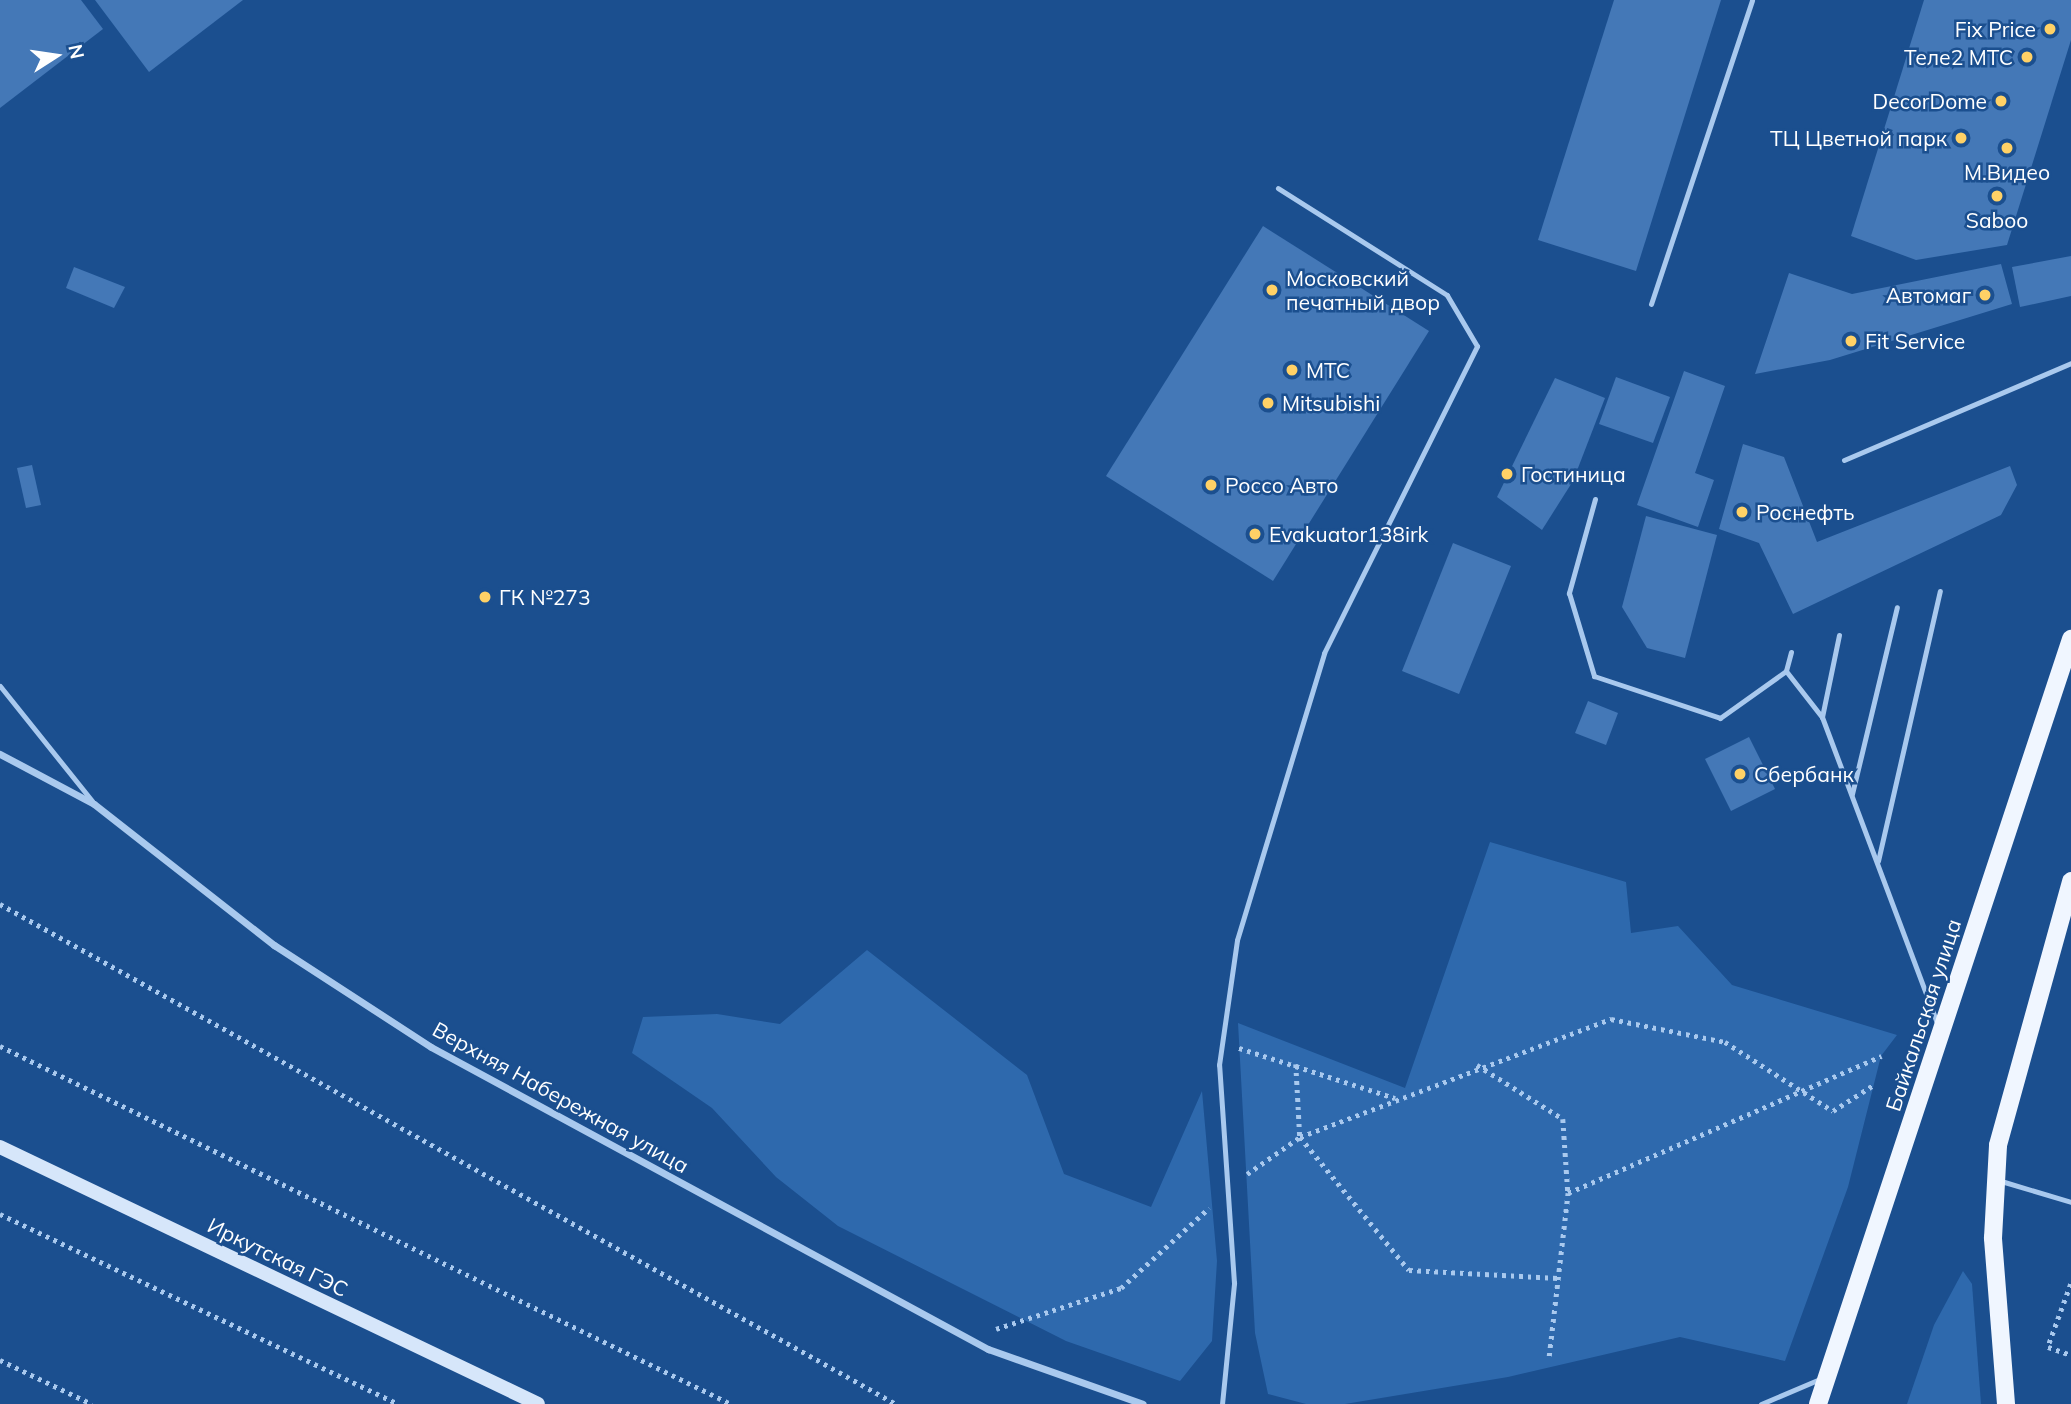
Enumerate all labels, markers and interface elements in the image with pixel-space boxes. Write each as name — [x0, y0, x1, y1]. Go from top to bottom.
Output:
place label: Fix Price — [1955, 16, 2036, 42]
north arrow — [21, 21, 91, 91]
marker: Fix Price — [2042, 21, 2058, 37]
text: N — [63, 42, 90, 61]
place label: Теле2 МТС — [1904, 44, 2013, 70]
marker: Теле2 МТС — [2019, 49, 2035, 65]
place label: DecorDome — [1873, 88, 1987, 114]
marker: DecorDome — [1993, 93, 2009, 109]
place label: ТЦ Цветной парк — [1770, 125, 1947, 151]
marker: ТЦ Цветной парк — [1953, 130, 1969, 146]
marker: М.Видео — [1999, 140, 2015, 156]
place label: М.Видео — [1964, 159, 2050, 185]
marker: Saboo — [1989, 188, 2005, 204]
place label: Saboo — [1966, 207, 2028, 233]
place label: Московский печатный двор — [1286, 265, 1440, 315]
marker: Московский печатный двор — [1264, 282, 1280, 298]
place label: Автомаг — [1886, 282, 1971, 308]
marker: Автомаг — [1977, 287, 1993, 303]
place label: Fit Service — [1865, 328, 1965, 354]
marker: Fit Service — [1843, 333, 1859, 349]
place label: МТС — [1306, 357, 1350, 383]
marker: МТС — [1284, 362, 1300, 378]
place label: Mitsubishi — [1282, 390, 1380, 416]
marker: Mitsubishi — [1260, 395, 1276, 411]
place label: Гостиница — [1521, 461, 1626, 487]
marker: Гостиница — [1499, 466, 1515, 482]
place label: Россо Авто — [1225, 472, 1339, 498]
marker: Россо Авто — [1203, 477, 1219, 493]
place label: Роснефть — [1756, 499, 1855, 525]
marker: Роснефть — [1734, 504, 1750, 520]
place label: Evakuator138irk — [1269, 521, 1428, 547]
marker: Evakuator138irk — [1247, 526, 1263, 542]
place label: ГК №273 — [499, 584, 591, 610]
marker: ГК №273 — [477, 589, 493, 605]
place label: Сбербанк — [1754, 761, 1854, 787]
marker: Сбербанк — [1732, 766, 1748, 782]
street label: Байкальская улица — [1880, 916, 1966, 1114]
street label: Верхняя Набережная улица — [429, 1016, 693, 1178]
street label: Иркутская ГЭС — [204, 1212, 352, 1302]

